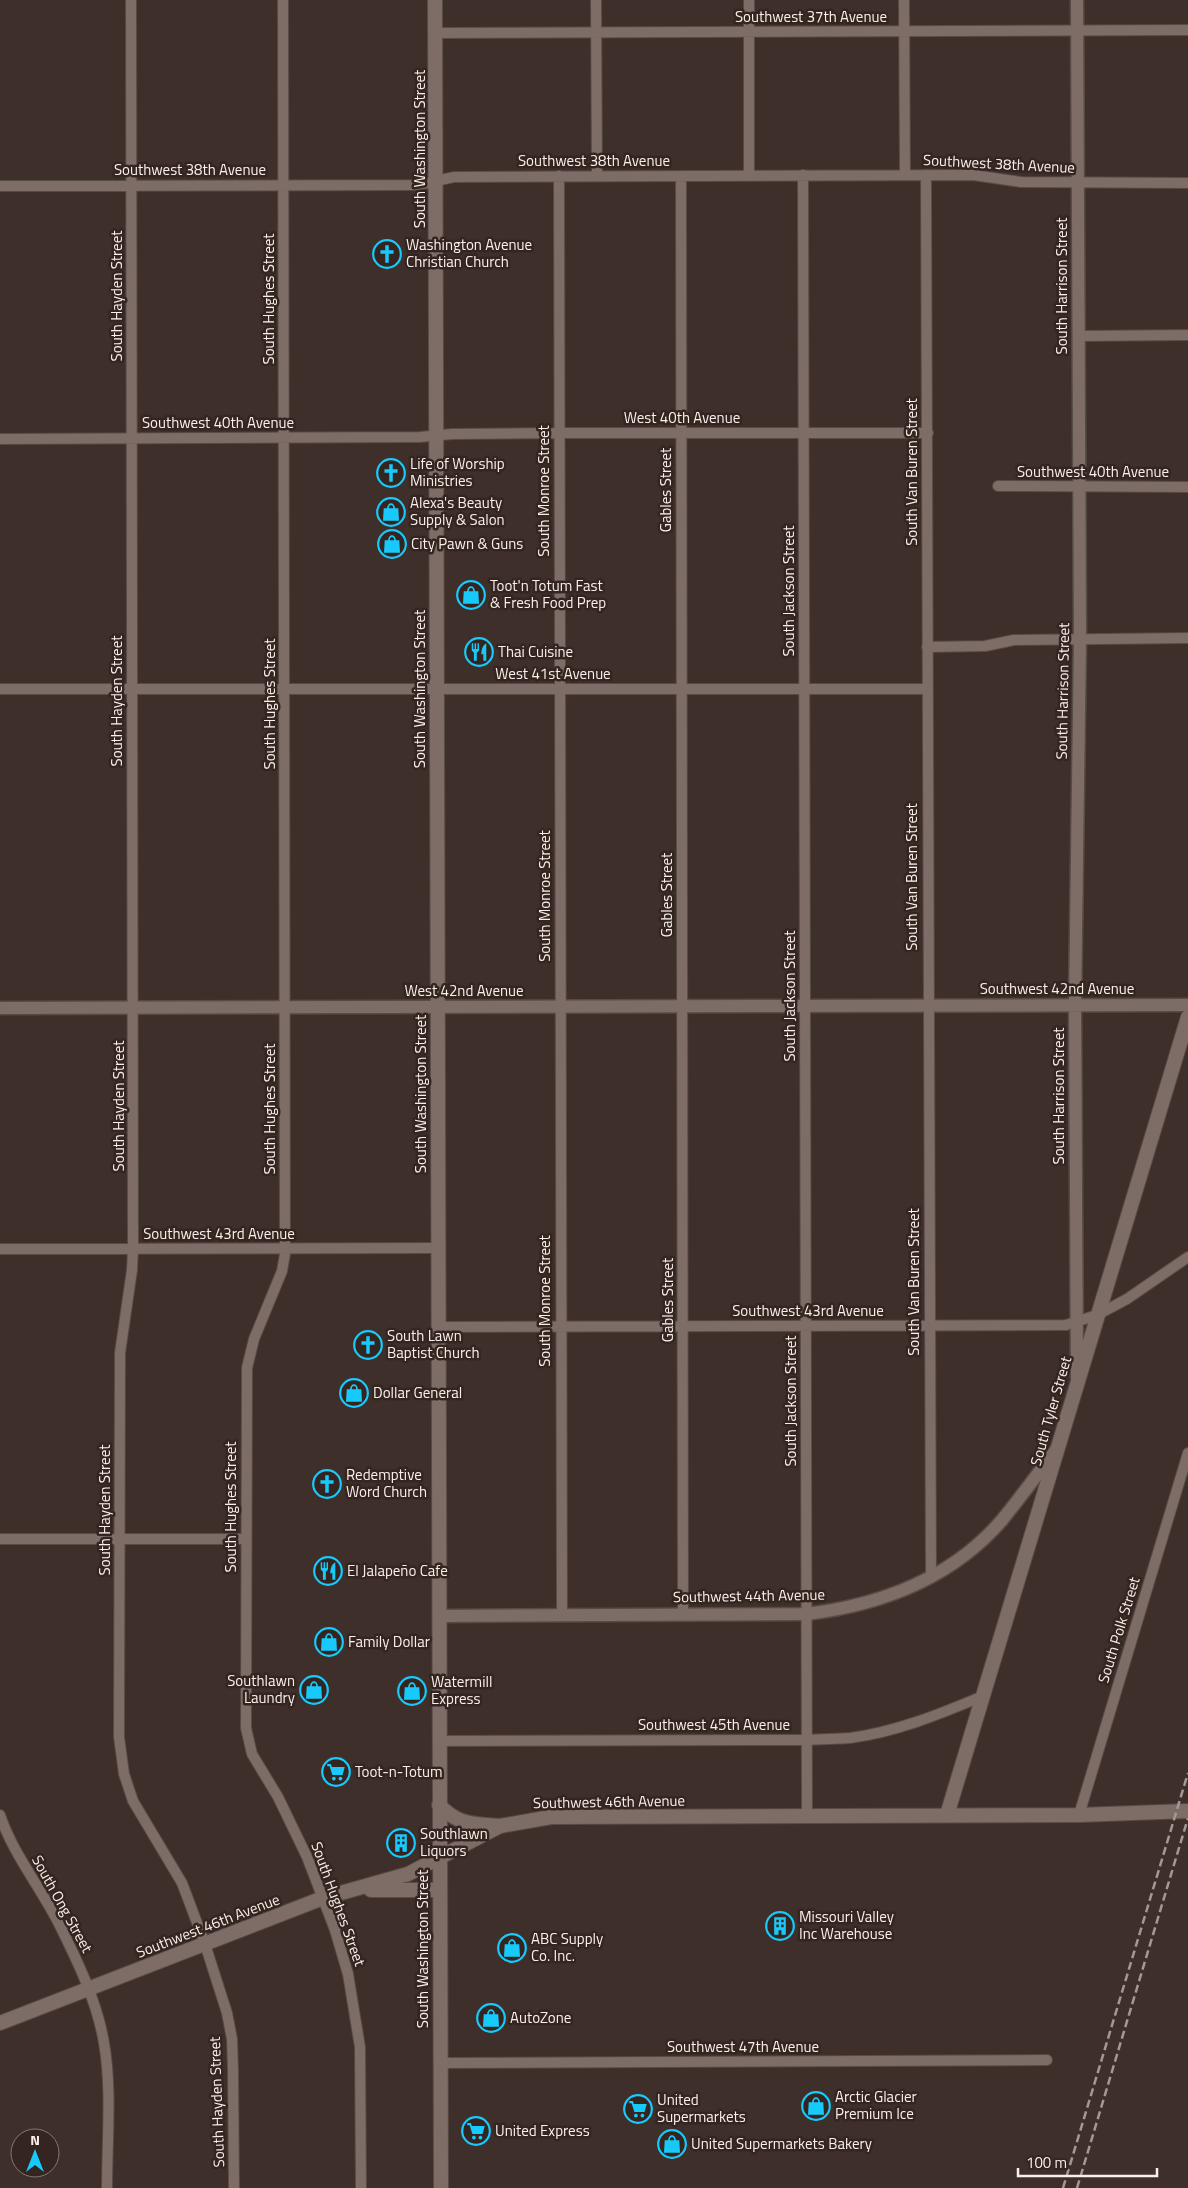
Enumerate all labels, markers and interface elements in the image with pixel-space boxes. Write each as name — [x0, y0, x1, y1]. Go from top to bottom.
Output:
street label: Southwest 37th Avenue — [735, 5, 887, 28]
street label: South Washington Street — [408, 69, 431, 228]
street label: Southwest 38th Avenue — [922, 148, 1076, 179]
street label: Southwest 38th Avenue — [518, 149, 670, 172]
street label: Southwest 38th Avenue — [114, 158, 266, 181]
street label: South Harrison Street — [1050, 217, 1073, 354]
street label: South Hayden Street — [105, 230, 128, 361]
street label: South Hughes Street — [257, 233, 280, 365]
place label: Washington Avenue Christian Church — [406, 233, 532, 273]
church icon: Washington Avenue Christian Church — [372, 239, 402, 269]
street label: South Van Buren Street — [900, 397, 923, 546]
street label: West 40th Avenue — [624, 406, 740, 429]
street label: Southwest 40th Avenue — [142, 411, 294, 434]
street label: South Monroe Street — [532, 424, 555, 557]
street label: Gables Street — [654, 447, 677, 532]
place label: Life of Worship Ministries — [410, 452, 505, 492]
church icon: Life of Worship Ministries — [376, 458, 406, 488]
street label: Southwest 40th Avenue — [1017, 460, 1169, 483]
place label: Alexa's Beauty Supply & Salon — [410, 491, 505, 531]
shop icon: Alexa's Beauty Supply & Salon — [376, 497, 406, 527]
street label: South Jackson Street — [777, 525, 800, 657]
shop icon: City Pawn & Guns — [377, 529, 407, 559]
place label: City Pawn & Guns — [411, 532, 523, 555]
place label: Toot'n Totum Fast & Fresh Food Prep — [490, 574, 606, 614]
shop icon: Toot'n Totum Fast & Fresh Food Prep — [456, 580, 486, 610]
street label: South Washington Street — [408, 609, 431, 768]
street label: South Harrison Street — [1050, 622, 1075, 760]
street label: South Hayden Street — [105, 635, 128, 766]
restaurant icon: Thai Cuisine — [464, 637, 494, 667]
street label: South Hughes Street — [258, 638, 281, 770]
place label: Thai Cuisine — [498, 640, 573, 663]
street label: West 41st Avenue — [495, 662, 611, 685]
street label: South Van Buren Street — [900, 802, 923, 951]
street label: South Monroe Street — [533, 829, 556, 962]
street label: Gables Street — [655, 852, 678, 937]
street label: South Jackson Street — [778, 930, 801, 1062]
street label: Southwest 42nd Avenue — [980, 977, 1134, 1000]
street label: West 42nd Avenue — [404, 979, 524, 1002]
street label: South Washington Street — [409, 1014, 432, 1173]
street label: South Harrison Street — [1047, 1027, 1070, 1164]
street label: South Hayden Street — [107, 1040, 130, 1171]
street label: South Hughes Street — [258, 1043, 281, 1175]
street label: South Van Buren Street — [902, 1207, 925, 1356]
street label: Southwest 43rd Avenue — [143, 1222, 295, 1245]
street label: South Monroe Street — [533, 1234, 556, 1367]
street label: Gables Street — [656, 1257, 679, 1342]
street label: Southwest 43rd Avenue — [732, 1299, 884, 1322]
place label: South Lawn Baptist Church — [387, 1324, 480, 1364]
church icon: South Lawn Baptist Church — [353, 1330, 383, 1360]
street label: South Jackson Street — [779, 1335, 802, 1467]
street label: South Tyler Street — [1024, 1353, 1077, 1468]
shop icon: Dollar General — [339, 1378, 369, 1408]
place label: Dollar General — [373, 1381, 462, 1404]
street label: South Hughes Street — [219, 1441, 242, 1573]
street label: South Hayden Street — [93, 1444, 116, 1575]
place label: Redemptive Word Church — [346, 1463, 427, 1503]
church icon: Redemptive Word Church — [312, 1469, 342, 1499]
restaurant icon: El Jalapeño Cafe — [313, 1556, 343, 1586]
place label: El Jalapeño Cafe — [347, 1559, 448, 1582]
street label: South Polk Street — [1091, 1573, 1146, 1686]
street label: Southwest 44th Avenue — [673, 1583, 825, 1608]
shop icon: Family Dollar — [314, 1627, 344, 1657]
place label: Family Dollar — [348, 1630, 430, 1653]
place label: Southlawn Laundry — [227, 1669, 295, 1709]
place label: Watermill Express — [431, 1670, 492, 1710]
shop icon: Southlawn Laundry — [299, 1675, 329, 1705]
shop icon: Watermill Express — [397, 1676, 427, 1706]
street label: Southwest 45th Avenue — [638, 1713, 790, 1736]
supermarket icon: Toot-n-Totum — [321, 1757, 351, 1787]
place label: Toot-n-Totum — [355, 1760, 443, 1783]
street label: Southwest 46th Avenue — [533, 1789, 685, 1814]
place label: Southlawn Liquors — [420, 1822, 488, 1862]
building icon: Southlawn Liquors — [386, 1828, 416, 1858]
street label: South Hughes Street — [305, 1838, 372, 1970]
street label: South Ong Street — [26, 1851, 99, 1957]
street label: South Washington Street — [411, 1869, 434, 2028]
street label: Southwest 46th Avenue — [133, 1888, 283, 1964]
place label: Missouri Valley Inc Warehouse — [799, 1905, 894, 1945]
building icon: Missouri Valley Inc Warehouse — [765, 1911, 795, 1941]
place label: ABC Supply Co. Inc. — [531, 1927, 603, 1967]
shop icon: ABC Supply Co. Inc. — [497, 1933, 527, 1963]
shop icon: AutoZone — [476, 2003, 506, 2033]
place label: AutoZone — [510, 2006, 571, 2029]
street label: Southwest 47th Avenue — [667, 2035, 819, 2058]
street label: South Hayden Street — [203, 2036, 230, 2168]
place label: Arctic Glacier Premium Ice — [835, 2085, 917, 2125]
place label: United Supermarkets — [657, 2088, 746, 2128]
shop icon: Arctic Glacier Premium Ice — [801, 2091, 831, 2121]
supermarket icon: United Supermarkets — [623, 2094, 653, 2124]
supermarket icon: United Express — [461, 2116, 491, 2146]
place label: United Express — [495, 2119, 590, 2142]
north arrow — [10, 2128, 60, 2178]
text: N — [30, 2129, 40, 2150]
shop icon: United Supermarkets Bakery — [657, 2129, 687, 2159]
place label: United Supermarkets Bakery — [691, 2132, 872, 2155]
scale bar — [1018, 2146, 1157, 2178]
text: 100 m — [1026, 2151, 1067, 2174]

